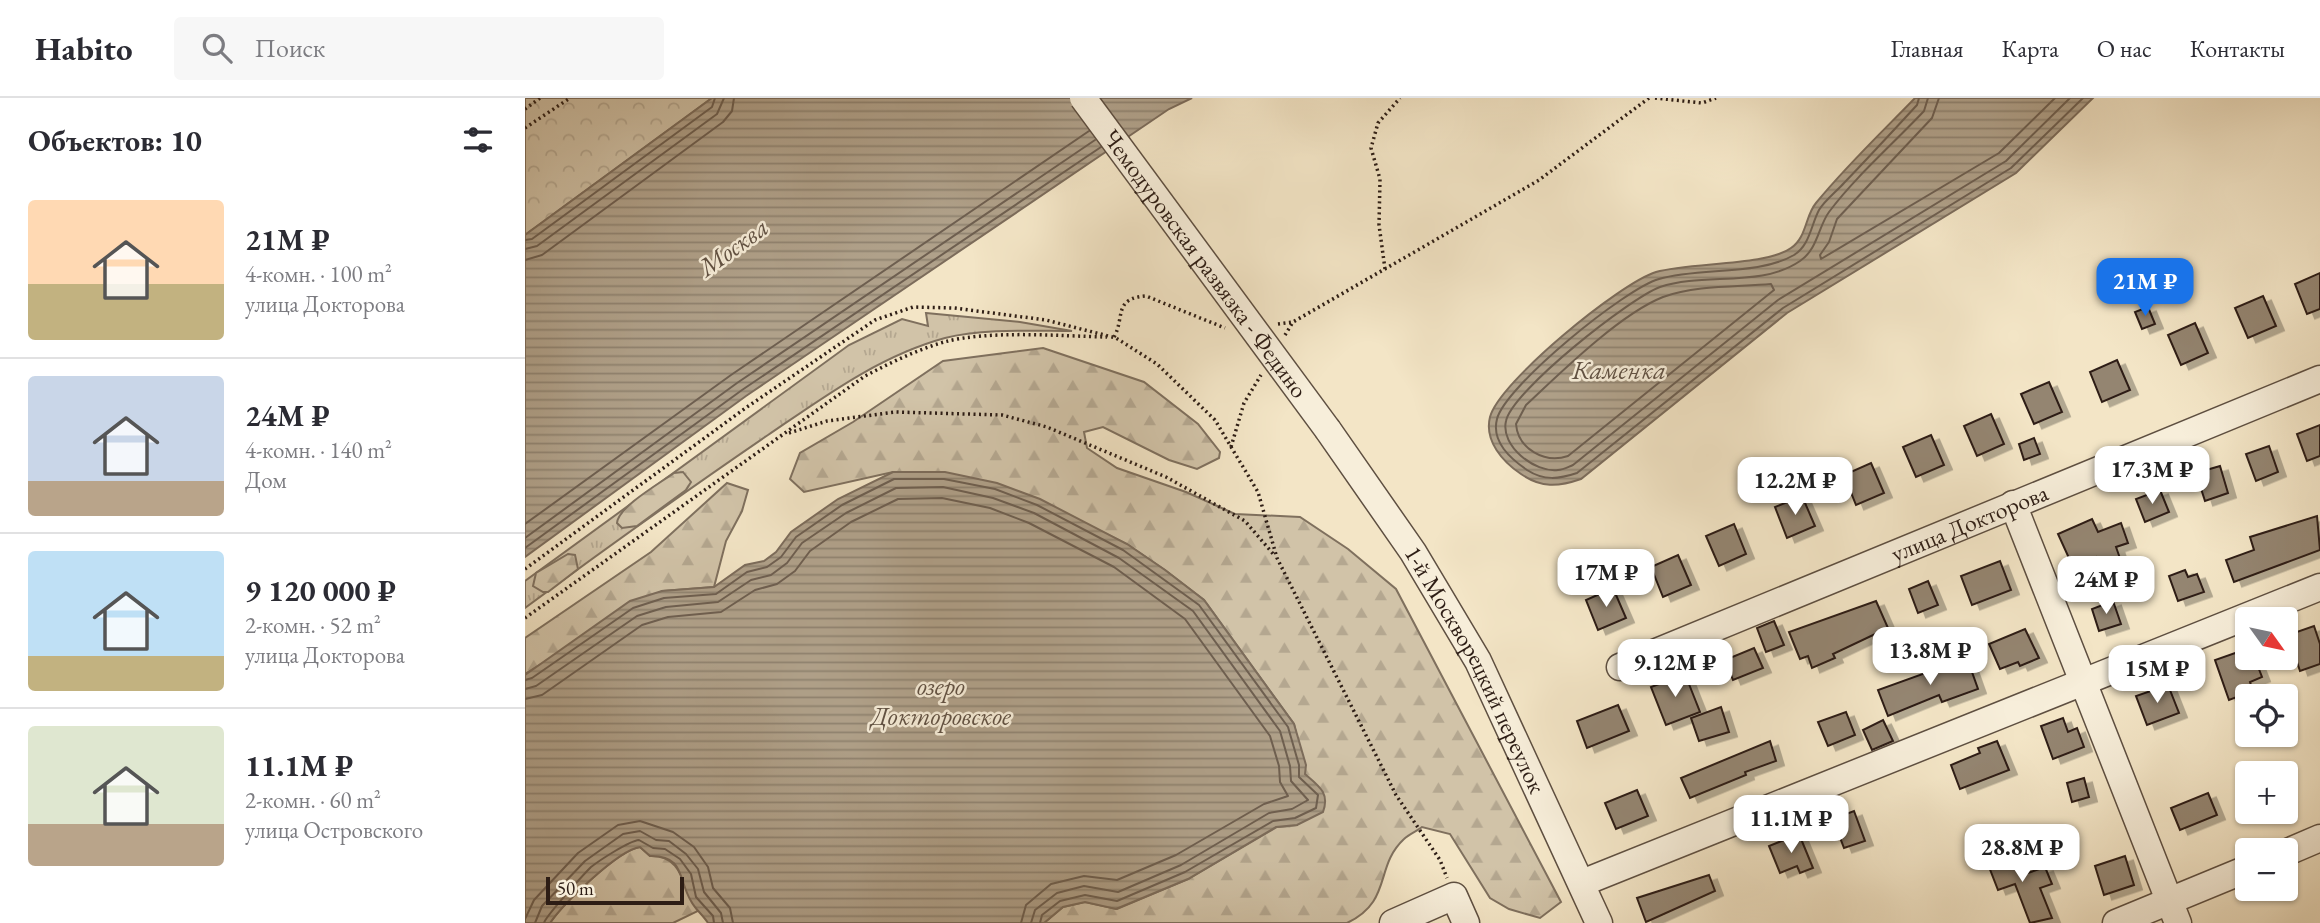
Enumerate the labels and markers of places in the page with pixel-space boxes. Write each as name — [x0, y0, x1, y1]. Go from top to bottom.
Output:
pin: 21M ₽ — [2096, 258, 2194, 318]
pin: 17.3M ₽ — [2087, 446, 2217, 506]
pin: 12.2M ₽ — [1730, 458, 1860, 517]
pin: 17M ₽ — [1557, 550, 1655, 609]
pin: 24M ₽ — [2057, 556, 2155, 616]
pin: 13.8M ₽ — [1865, 628, 1995, 687]
pin: 9.12M ₽ — [1610, 640, 1740, 699]
pin: 15M ₽ — [2108, 646, 2206, 705]
pin: 11.1M ₽ — [1726, 796, 1856, 855]
pin: 28.8M ₽ — [1957, 824, 2087, 884]

